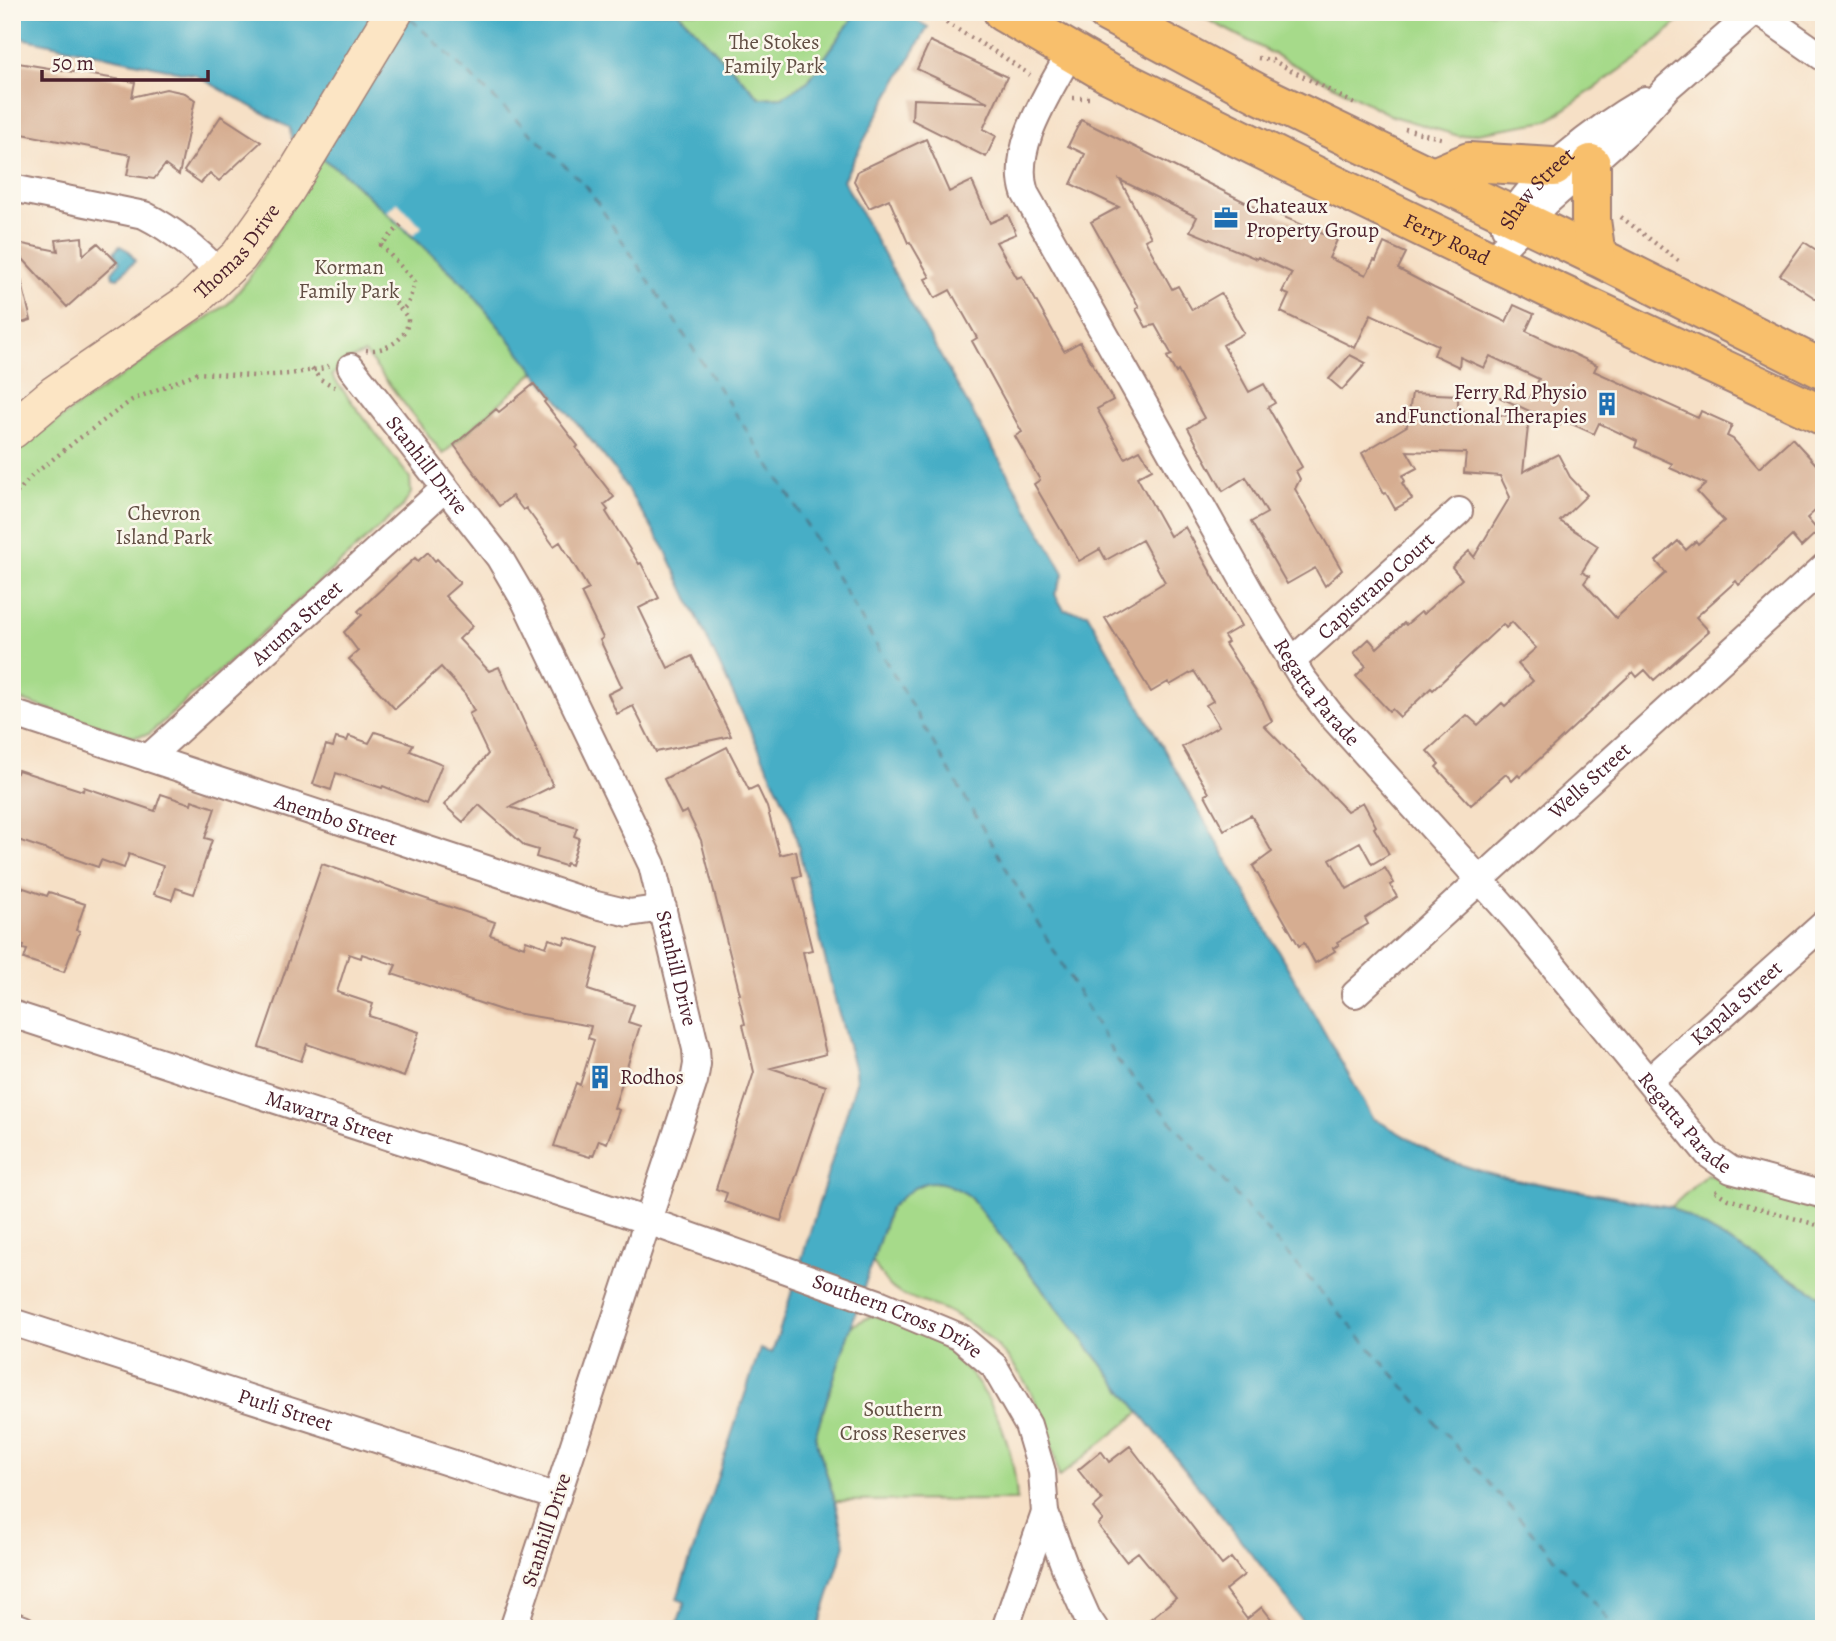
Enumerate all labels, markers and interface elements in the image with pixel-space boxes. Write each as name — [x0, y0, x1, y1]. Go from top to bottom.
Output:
park label: The Stokes Family Park — [723, 28, 825, 80]
scale bar — [42, 38, 208, 82]
text: 50 m — [52, 49, 94, 77]
street label: Shaw Street — [1492, 141, 1580, 234]
place label: Chateaux Property Group — [1246, 192, 1379, 244]
street label: Thomas Drive — [188, 198, 286, 305]
office icon: Chateaux Property Group — [1212, 204, 1240, 232]
street label: Ferry Road — [1399, 206, 1496, 272]
park label: Korman Family Park — [298, 253, 400, 305]
place label: Ferry Rd Physio andFunctional Therapies — [1375, 378, 1587, 430]
building icon: Ferry Rd Physio andFunctional Therapies — [1593, 390, 1621, 418]
street label: Stanhill Drive — [380, 410, 475, 520]
park label: Chevron Island Park — [116, 499, 213, 551]
street label: Capistrano Court — [1311, 526, 1441, 646]
street label: Aruma Street — [244, 574, 349, 672]
street label: Regatta Parade — [1267, 633, 1367, 752]
street label: Wells Street — [1542, 736, 1637, 826]
street label: Anembo Street — [270, 786, 401, 853]
street label: Stanhill Drive — [649, 907, 704, 1029]
street label: Kapala Street — [1684, 954, 1788, 1052]
building icon: Rodhos — [586, 1063, 614, 1091]
place label: Rodhos — [620, 1063, 684, 1091]
street label: Regatta Parade — [1632, 1066, 1737, 1180]
street label: Mawarra Street — [262, 1084, 397, 1151]
street label: Southern Cross Drive — [809, 1267, 989, 1364]
street label: Purli Street — [234, 1381, 336, 1438]
park label: Southern Cross Reserves — [840, 1395, 966, 1447]
street label: Stanhill Drive — [514, 1470, 578, 1590]

